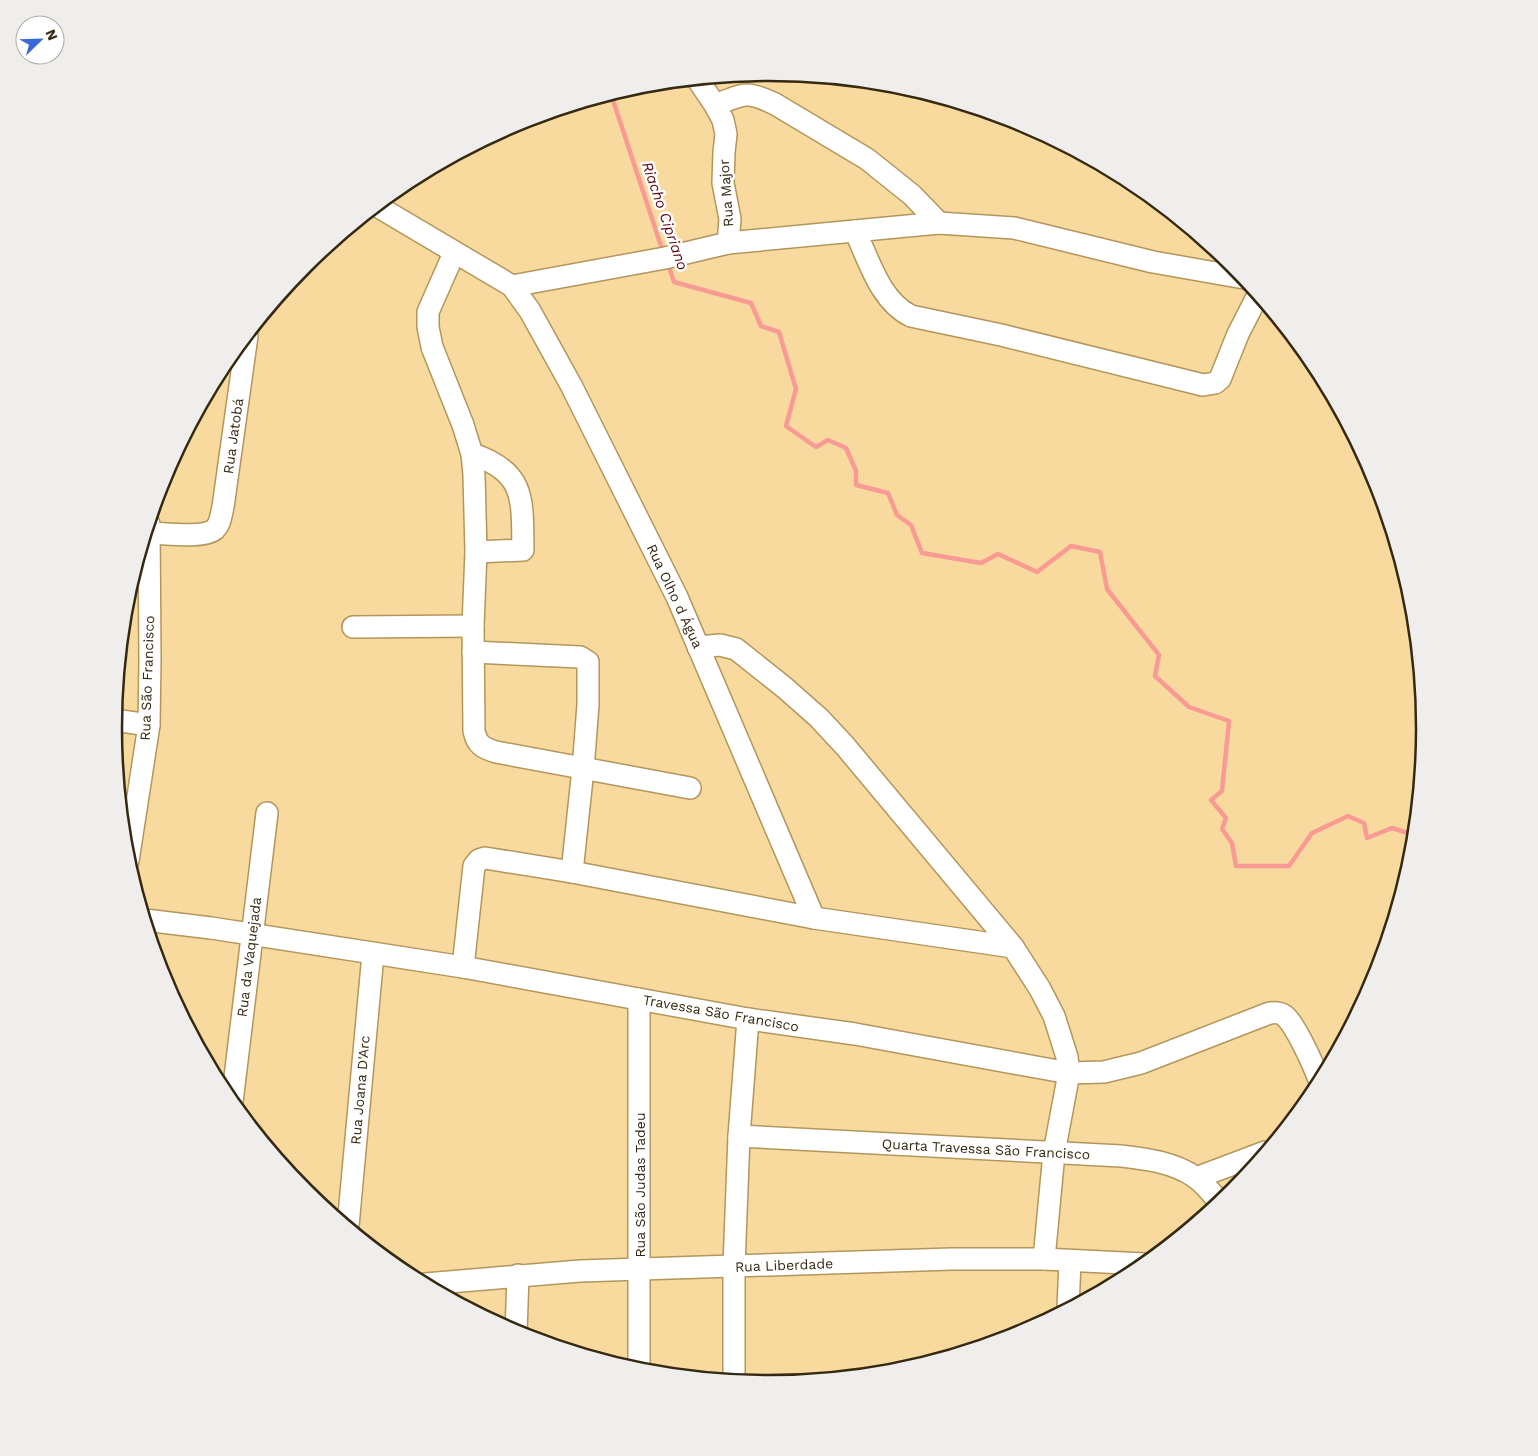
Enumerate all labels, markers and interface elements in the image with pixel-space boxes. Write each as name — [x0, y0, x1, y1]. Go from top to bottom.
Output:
north arrow — [15, 15, 65, 65]
text: N — [43, 27, 61, 43]
street label: Rua Major — [716, 158, 736, 227]
water label: Riacho Cipriano — [638, 159, 692, 273]
street label: Rua Jatobá — [220, 397, 246, 475]
street label: Rua Olho d Água — [644, 541, 706, 651]
street label: Rua São Francisco — [137, 615, 157, 741]
street label: Rua da Vaquejada — [234, 896, 264, 1018]
street label: Travessa São Francisco — [642, 991, 800, 1035]
street label: Rua Joana D'Arc — [347, 1035, 373, 1145]
street label: Rua São Judas Tadeu — [632, 1112, 648, 1258]
street label: Quarta Travessa São Francisco — [881, 1136, 1091, 1162]
street label: Rua Liberdade — [735, 1255, 833, 1275]

